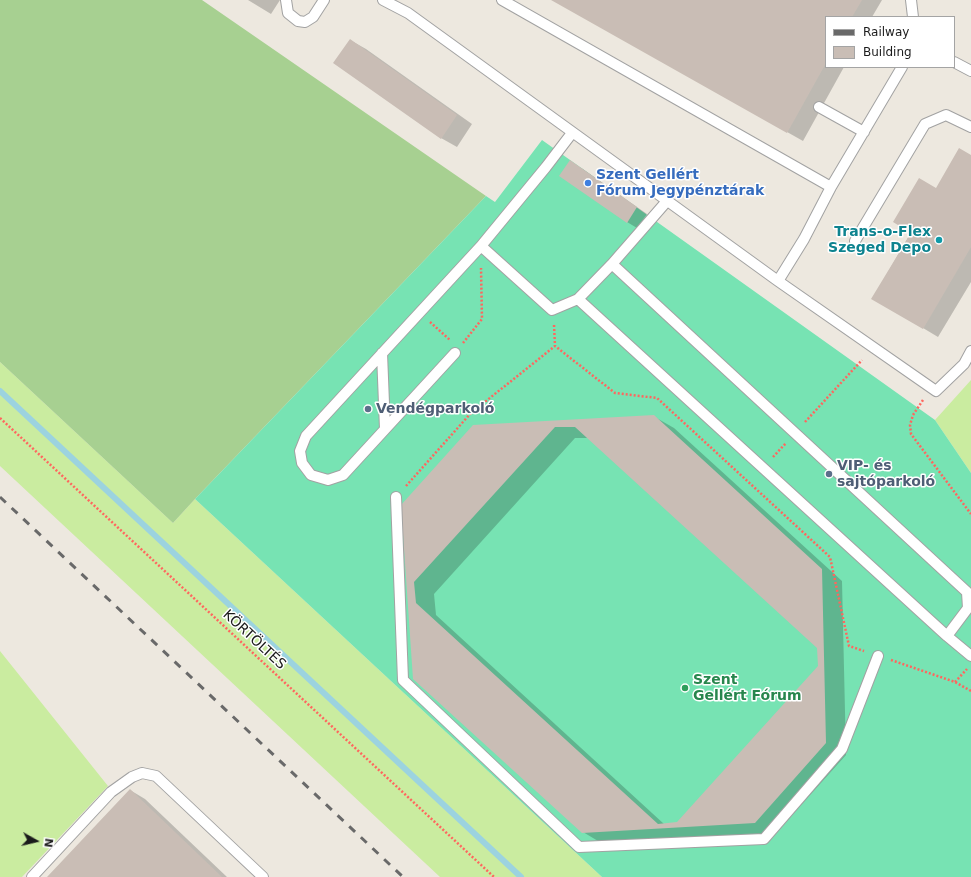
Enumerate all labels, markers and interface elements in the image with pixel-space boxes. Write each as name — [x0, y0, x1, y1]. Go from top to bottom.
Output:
legend — [825, 16, 955, 68]
text: Railway — [863, 25, 909, 39]
text: Building — [863, 45, 912, 59]
place label: Szent Gellért Fórum Jegypénztárak — [596, 167, 764, 200]
marker: Szent Gellért Fórum Jegypénztárak — [583, 178, 593, 188]
place label: Trans-o-Flex Szeged Depo — [828, 224, 931, 256]
marker: Trans-o-Flex Szeged Depo — [934, 235, 944, 245]
place label: Vendégparkoló — [376, 401, 494, 417]
marker: Vendégparkoló — [363, 404, 373, 414]
place label: VIP- és sajtóparkoló — [837, 458, 935, 490]
marker: VIP- és sajtóparkoló — [824, 469, 834, 479]
street label: KÖRTÖLTÉS — [219, 607, 289, 673]
place label: Szent Gellért Fórum — [693, 672, 802, 704]
marker: Szent Gellért Fórum — [680, 683, 690, 693]
north arrow — [16, 821, 56, 861]
text: N — [41, 837, 55, 848]

